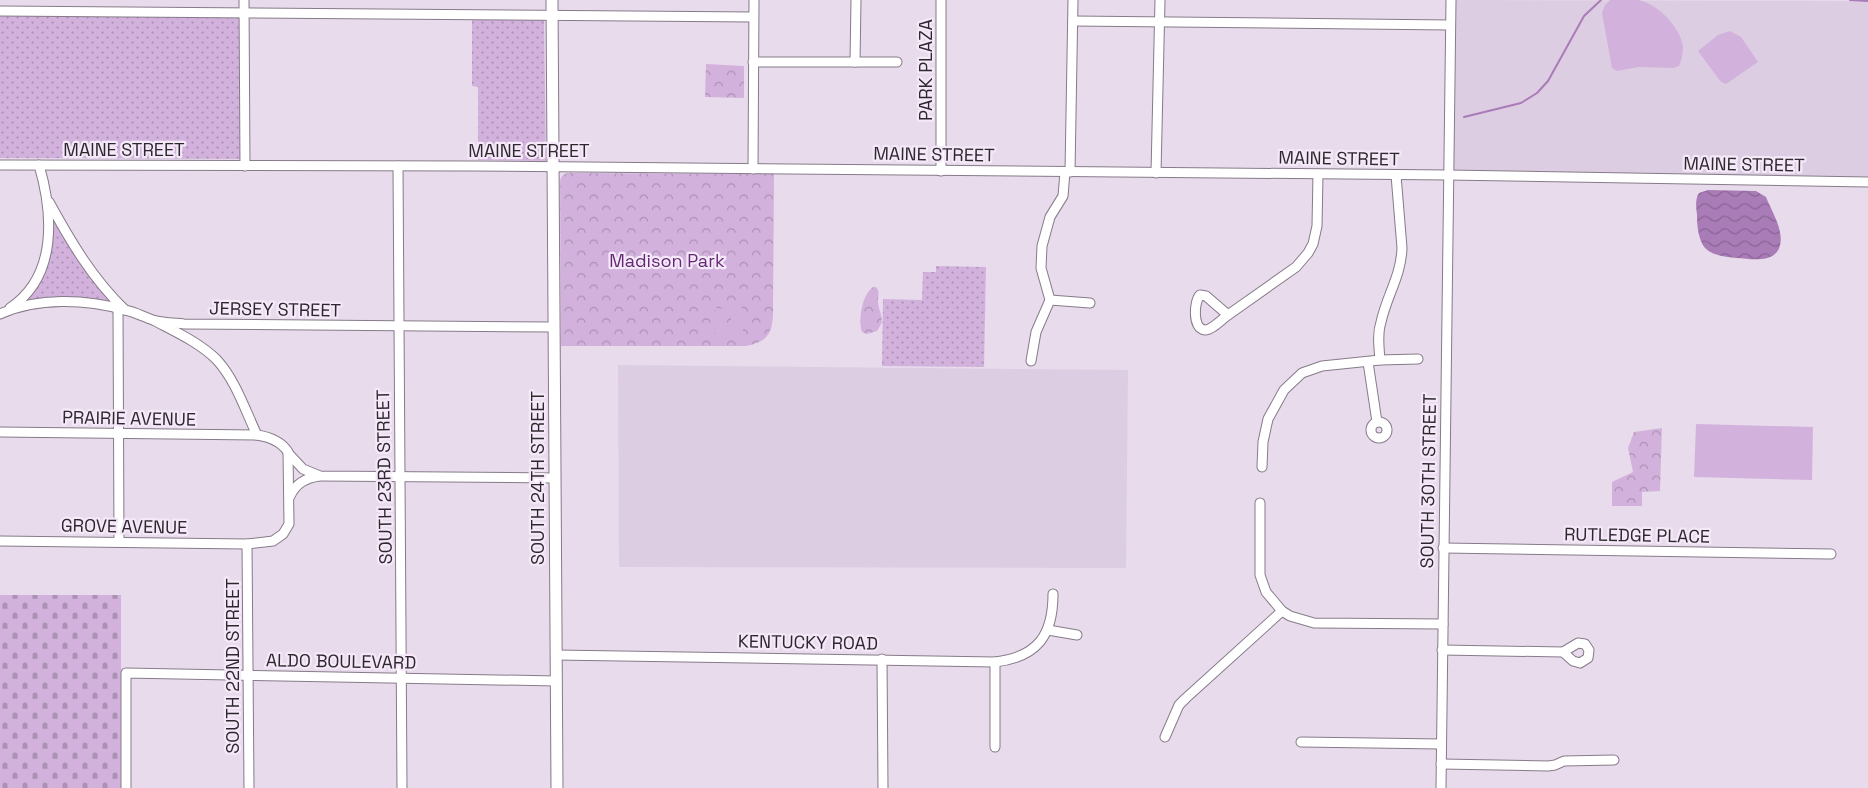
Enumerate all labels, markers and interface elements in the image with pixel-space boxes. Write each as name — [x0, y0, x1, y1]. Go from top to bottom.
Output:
street label: PARK PLAZA — [914, 19, 937, 121]
street label: MAINE STREET — [63, 138, 185, 161]
street label: MAINE STREET — [468, 139, 590, 162]
street label: MAINE STREET — [873, 141, 995, 167]
street label: MAINE STREET — [1278, 145, 1400, 171]
street label: MAINE STREET — [1683, 151, 1805, 177]
park label: Madison Park — [609, 249, 725, 272]
street label: JERSEY STREET — [209, 296, 342, 322]
street label: SOUTH 23RD STREET — [371, 389, 397, 565]
street label: SOUTH 24TH STREET — [526, 391, 549, 565]
street label: SOUTH 30TH STREET — [1415, 393, 1441, 569]
street label: PRAIRIE AVENUE — [62, 405, 196, 431]
street label: GROVE AVENUE — [61, 513, 187, 539]
street label: RUTLEDGE PLACE — [1564, 522, 1710, 548]
street label: SOUTH 22ND STREET — [221, 578, 244, 754]
street label: KENTUCKY ROAD — [738, 629, 878, 655]
street label: ALDO BOULEVARD — [266, 648, 416, 674]

